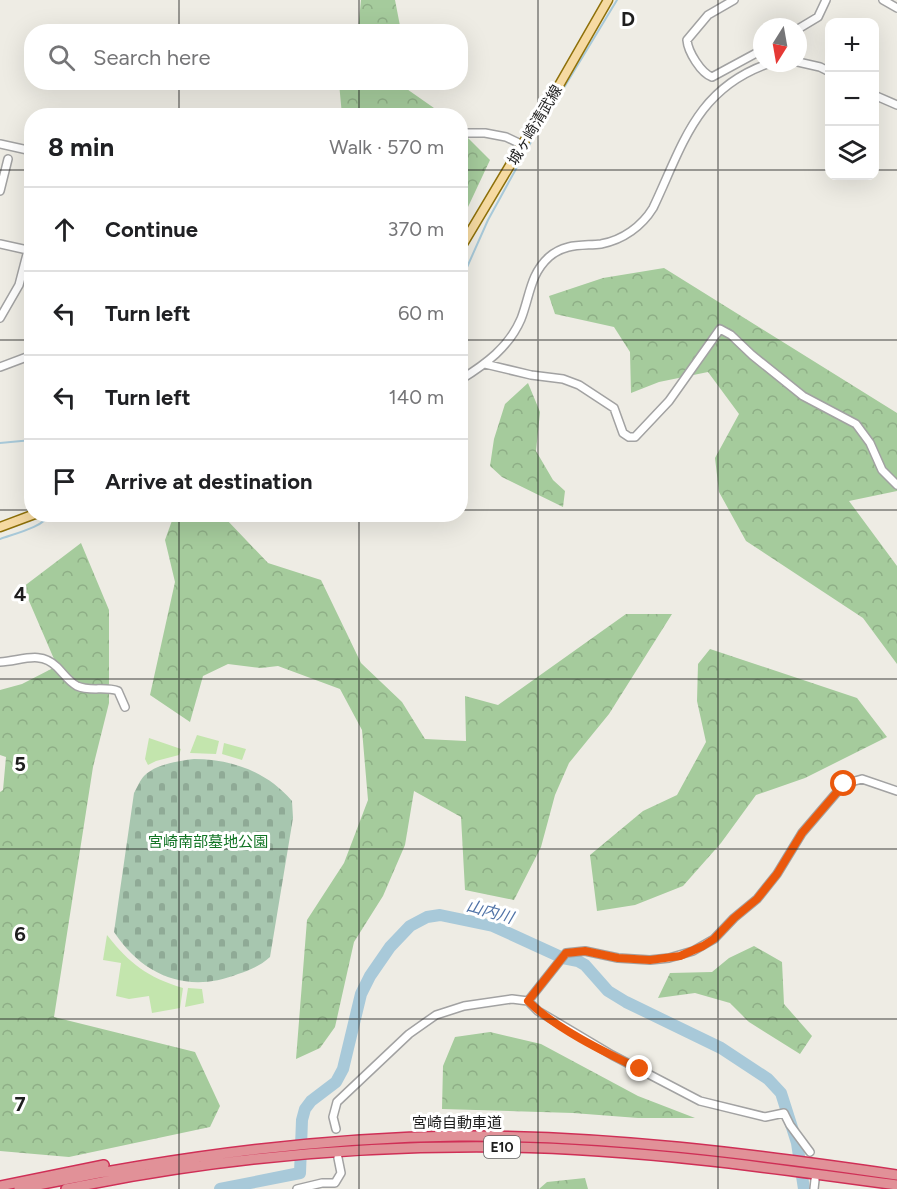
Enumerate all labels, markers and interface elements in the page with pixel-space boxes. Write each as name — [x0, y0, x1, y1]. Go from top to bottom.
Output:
text: D — [621, 7, 635, 31]
north arrow — [753, 18, 807, 72]
map controls — [825, 18, 879, 180]
button: + — [825, 18, 879, 72]
search box — [24, 24, 468, 90]
icon: search — [45, 41, 78, 74]
text: Search here — [93, 44, 211, 71]
button: − — [825, 72, 879, 126]
street label: 城ヶ崎清武線 — [504, 82, 566, 168]
button: layers — [825, 126, 879, 180]
text: 8 min — [48, 131, 114, 163]
text: Walk · 570 m — [329, 135, 444, 159]
icon: ahead — [48, 213, 81, 246]
text: Continue — [105, 216, 198, 243]
text: 370 m — [388, 217, 444, 241]
icon: left — [48, 297, 81, 330]
text: Turn left — [105, 300, 191, 327]
text: 60 m — [398, 301, 444, 325]
icon: left — [48, 381, 81, 414]
text: Turn left — [105, 384, 191, 411]
text: 140 m — [389, 385, 444, 409]
icon: arrive — [48, 465, 81, 498]
text: Arrive at destination — [105, 468, 313, 495]
text: 4 — [14, 582, 27, 606]
text: 5 — [14, 752, 26, 776]
route start — [830, 770, 856, 796]
park label: 宮崎南部墓地公園 — [148, 833, 268, 851]
water label: 山内川 — [464, 896, 517, 928]
text: 6 — [14, 922, 26, 946]
route end — [626, 1055, 652, 1081]
text: 7 — [14, 1092, 26, 1116]
street label: 宮崎自動車道 — [412, 1114, 502, 1132]
road number: E10 — [484, 1136, 520, 1158]

